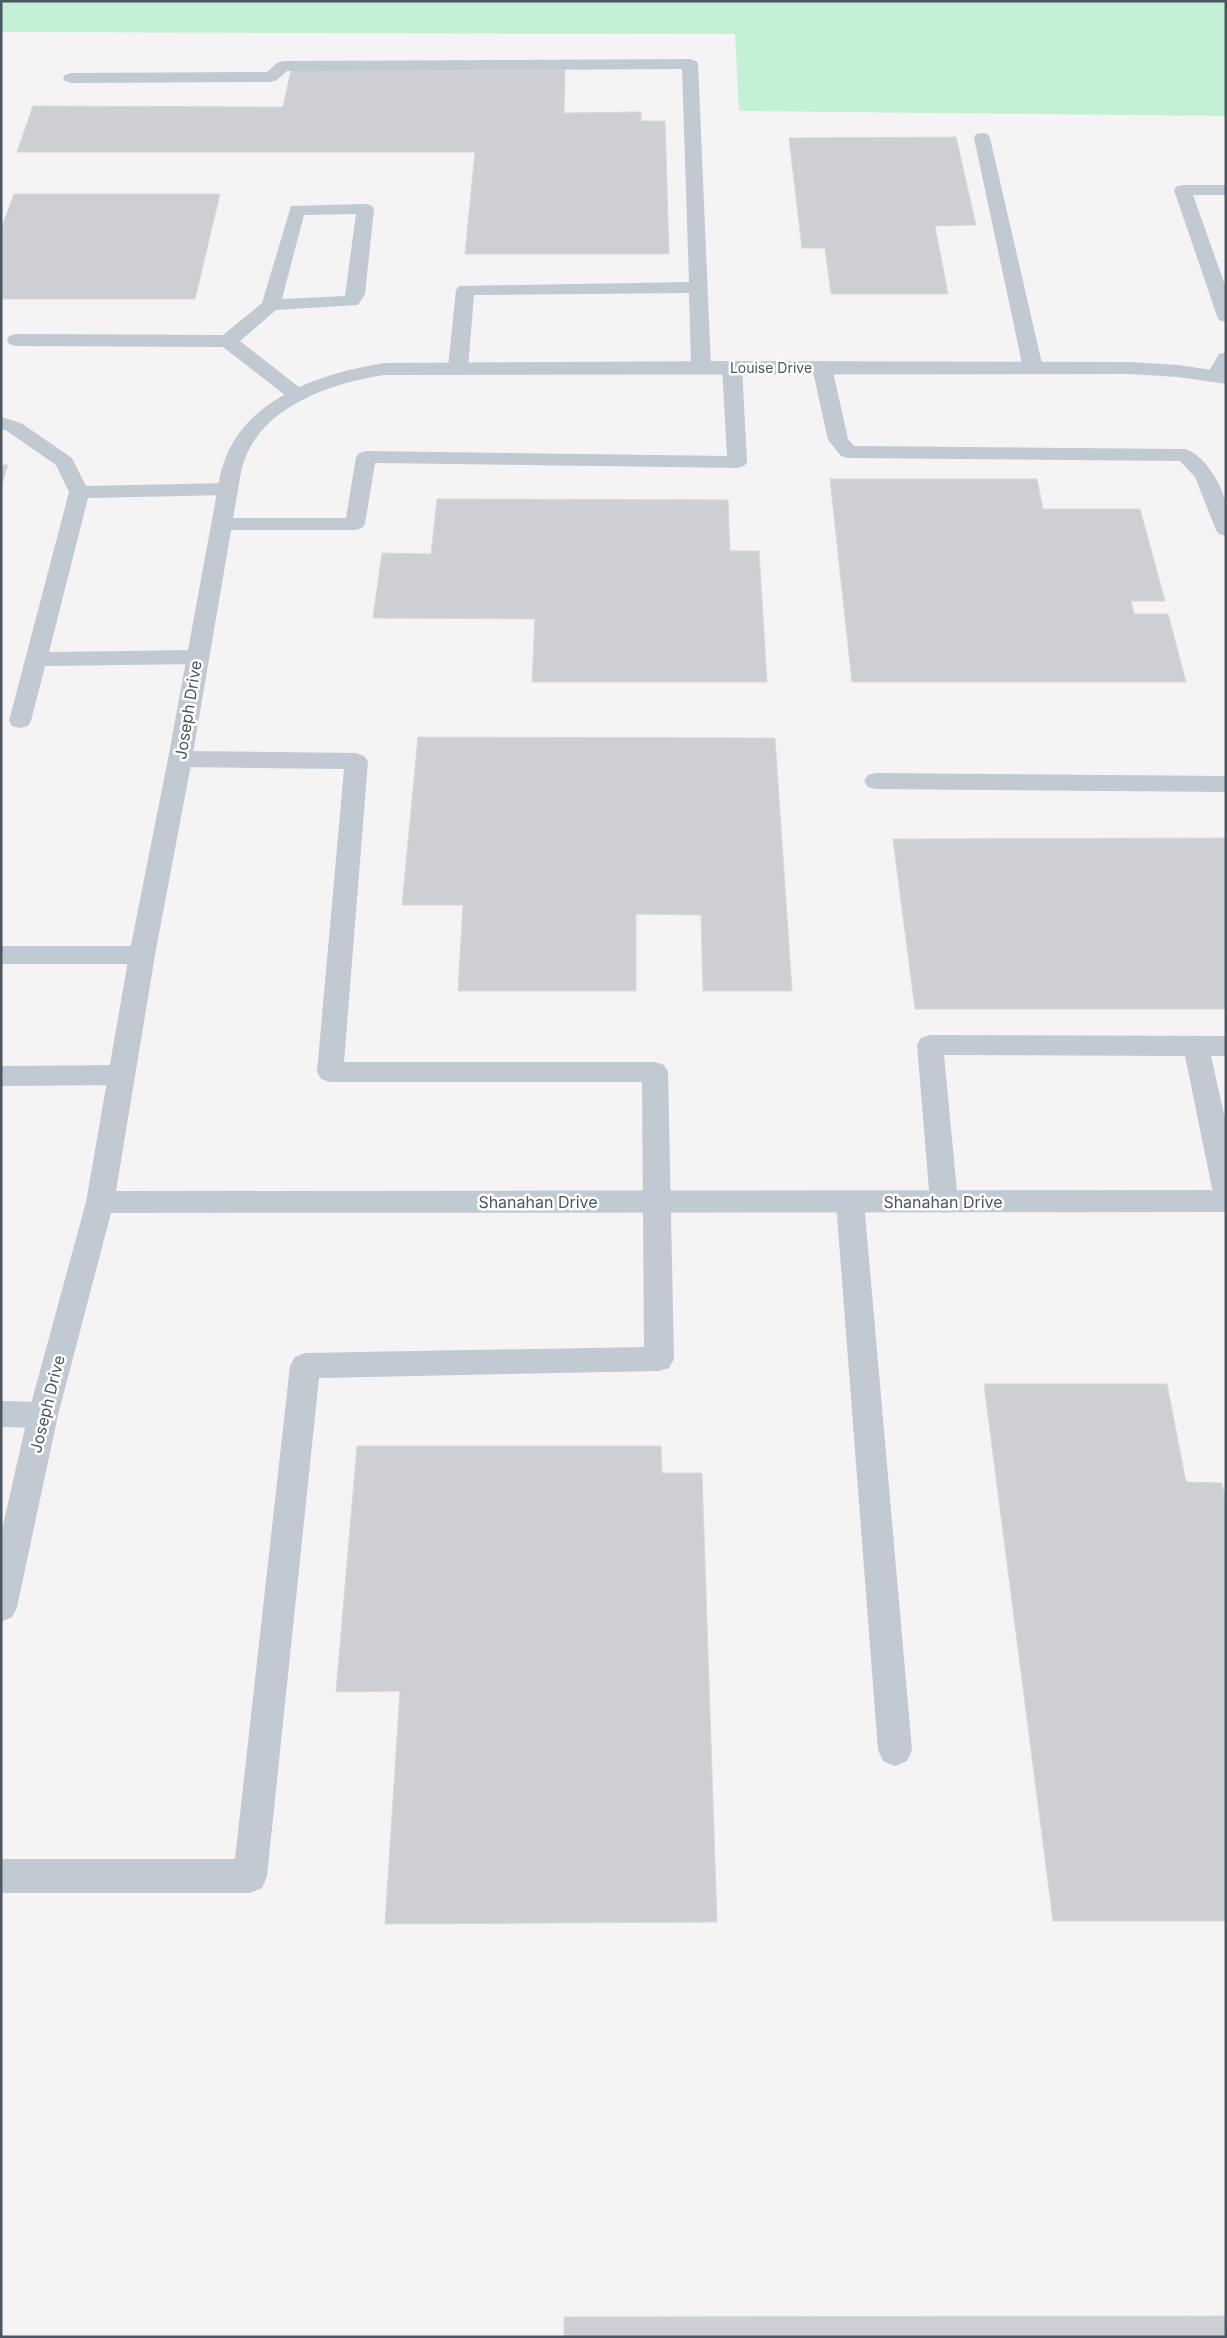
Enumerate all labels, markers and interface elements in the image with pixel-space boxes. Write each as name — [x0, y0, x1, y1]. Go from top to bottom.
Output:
street label: Louise Drive — [730, 359, 812, 376]
street label: Joseph Drive — [170, 659, 206, 761]
street label: Shanahan Drive — [478, 1192, 598, 1212]
street label: Shanahan Drive — [883, 1192, 1003, 1212]
street label: Joseph Drive — [25, 1353, 69, 1455]

